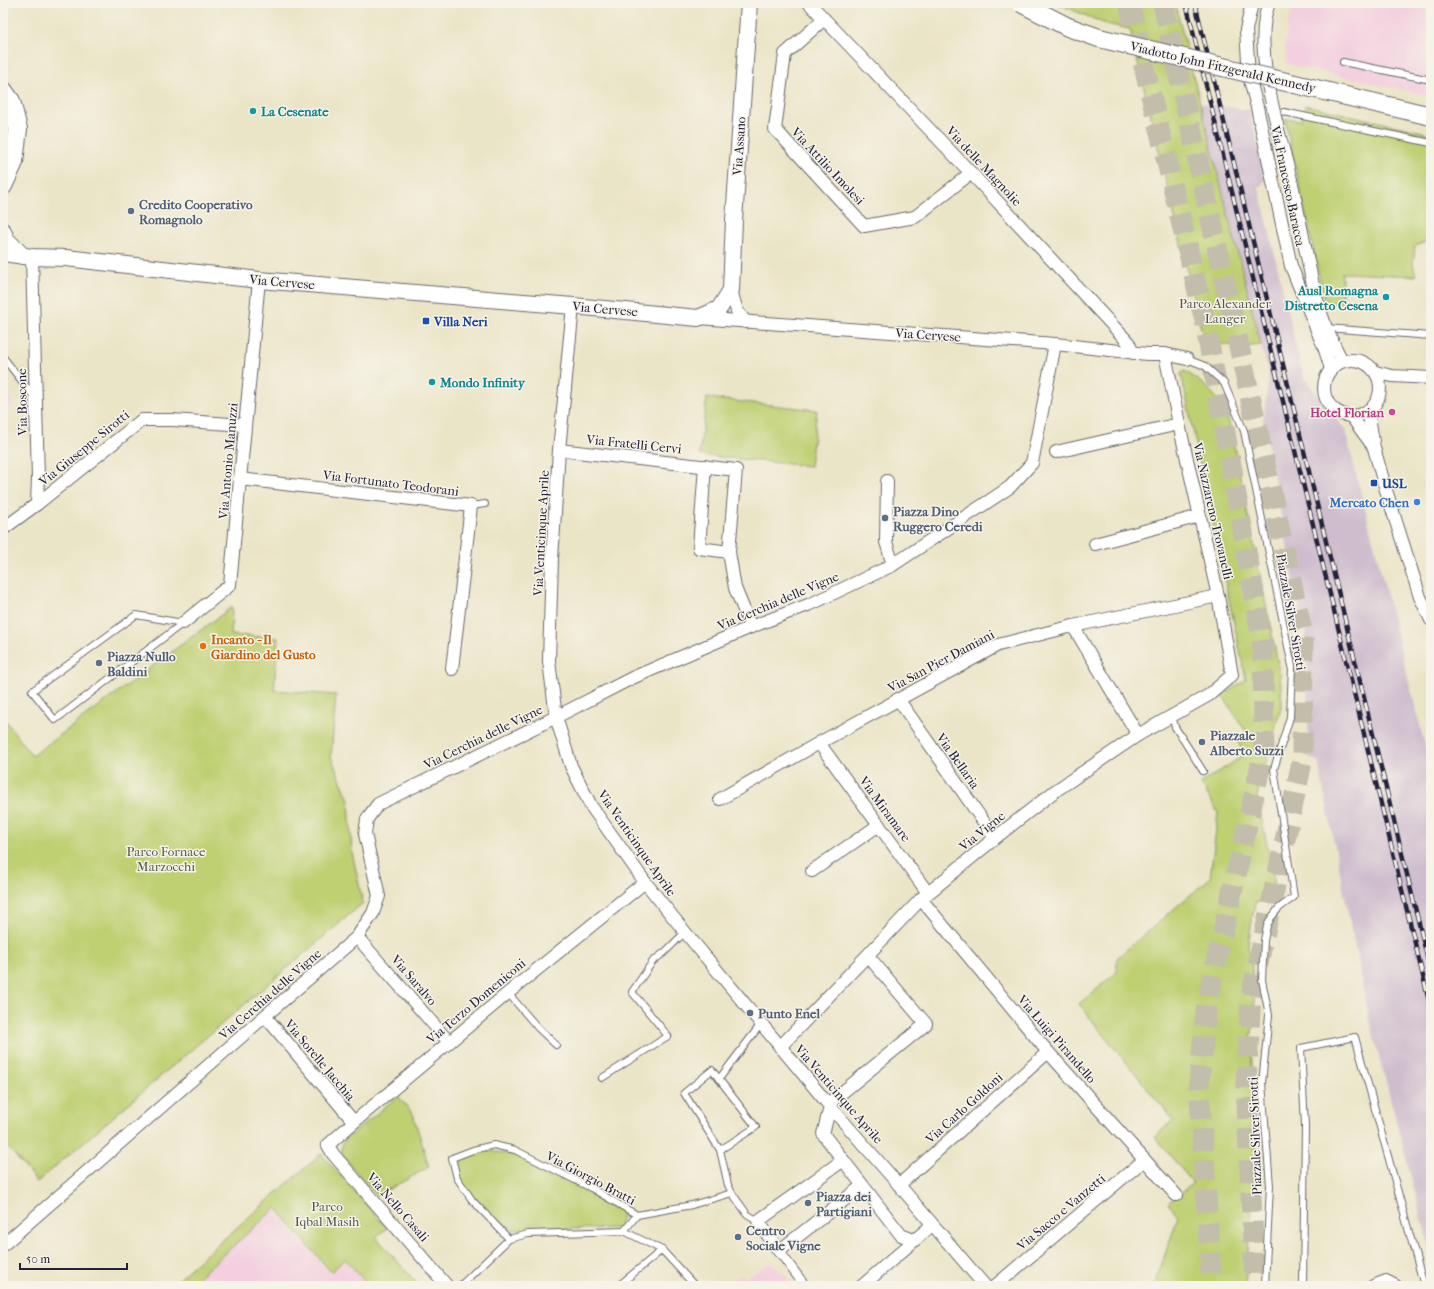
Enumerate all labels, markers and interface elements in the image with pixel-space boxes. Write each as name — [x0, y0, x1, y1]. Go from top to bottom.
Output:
street label: Viadotto John Fitzgerald Kennedy — [1128, 38, 1318, 96]
place label: La Cesenate — [261, 104, 329, 119]
marker: La Cesenate — [248, 106, 258, 116]
street label: Via Assano — [729, 116, 749, 177]
street label: Via delle Magnolie — [943, 122, 1025, 209]
street label: Via Francesco Baracca — [1268, 123, 1308, 248]
street label: Via Attilio Imolesi — [788, 124, 868, 208]
place label: Credito Cooperativo Romagnolo — [139, 197, 253, 228]
marker: Credito Cooperativo Romagnolo — [126, 206, 136, 216]
street label: Via Cervese — [248, 272, 316, 292]
place label: Ausl Romagna Distretto Cesena — [1284, 283, 1379, 313]
marker: Ausl Romagna Distretto Cesena — [1381, 292, 1391, 302]
park label: Parco Alexander Langer — [1179, 296, 1271, 326]
street label: Via Cervese — [571, 299, 639, 319]
place label: Villa Neri — [433, 314, 488, 329]
marker: Villa Neri — [421, 316, 431, 326]
street label: Via Cervese — [894, 325, 962, 345]
street label: Via Boscone — [14, 368, 30, 437]
place label: Mondo Infinity — [439, 375, 526, 391]
marker: Mondo Infinity — [427, 377, 437, 387]
street label: Via Antonio Manuzzi — [215, 402, 241, 521]
place label: Hotel Florian — [1310, 405, 1384, 420]
street label: Via Giuseppe Sirotti — [35, 407, 132, 490]
marker: Hotel Florian — [1387, 407, 1397, 417]
street label: Via Fratelli Cervi — [585, 431, 682, 456]
street label: Via Nazzareno Trovanelli — [1190, 440, 1236, 581]
street label: Via Fortunato Teodorani — [321, 467, 460, 499]
street label: Via Venticinque Aprile — [530, 469, 552, 597]
place label: USL — [1381, 476, 1408, 491]
marker: USL — [1369, 478, 1379, 488]
place label: Mercato Chen — [1329, 495, 1409, 510]
marker: Mercato Chen — [1412, 497, 1422, 507]
place label: Piazza Dino Ruggero Ceredi — [893, 504, 983, 535]
marker: Piazza Dino Ruggero Ceredi — [880, 513, 890, 523]
street label: Piazzale Silver Sirotti — [1273, 552, 1309, 672]
street label: Via Cerchia delle Vigne — [714, 568, 841, 634]
street label: Via San Pier Damiani — [884, 627, 997, 696]
place label: Incanto - Il Giardino del Gusto — [211, 632, 316, 662]
marker: Incanto - Il Giardino del Gusto — [198, 641, 208, 651]
place label: Piazza Nullo Baldini — [107, 649, 176, 679]
marker: Piazza Nullo Baldini — [94, 658, 104, 668]
street label: Via Cerchia delle Vigne — [420, 701, 545, 773]
place label: Piazzale Alberto Suzzi — [1209, 728, 1284, 758]
street label: Via Bellaria — [933, 729, 983, 793]
marker: Piazzale Alberto Suzzi — [1197, 737, 1207, 747]
street label: Via Miramare — [856, 773, 914, 845]
street label: Via Venticinque Aprile — [594, 786, 680, 899]
street label: Via Vigne — [955, 808, 1008, 855]
park label: Parco Fornace Marzocchi — [127, 844, 206, 874]
street label: Via Cerchia delle Vigne — [215, 945, 325, 1043]
street label: Via Saralvo — [387, 951, 440, 1008]
street label: Via Terzo Domeniconi — [423, 955, 529, 1047]
street label: Via Luigi Pirandello — [1014, 991, 1100, 1086]
place label: Punto Enel — [758, 1006, 820, 1021]
marker: Punto Enel — [745, 1008, 755, 1018]
street label: Via Sorelle Jacchia — [281, 1015, 359, 1104]
street label: Via Venticinque Aprile — [791, 1041, 886, 1147]
street label: Via Carlo Goldoni — [922, 1069, 1006, 1147]
street label: Piazzale Silver Sirotti — [1245, 1076, 1265, 1195]
street label: Via Giorgio Bratti — [543, 1148, 638, 1208]
street label: Via Nello Casali — [363, 1169, 432, 1245]
street label: Via Sacco e Vanzetti — [1013, 1171, 1108, 1254]
place label: Piazza dei Partigiani — [816, 1189, 872, 1220]
marker: Piazza dei Partigiani — [803, 1198, 813, 1208]
park label: Parco Iqbal Masih — [295, 1199, 360, 1229]
place label: Centro Sociale Vigne — [746, 1223, 821, 1254]
marker: Centro Sociale Vigne — [733, 1232, 743, 1242]
scale bar — [20, 1245, 127, 1271]
text: 50 m — [26, 1252, 50, 1266]

